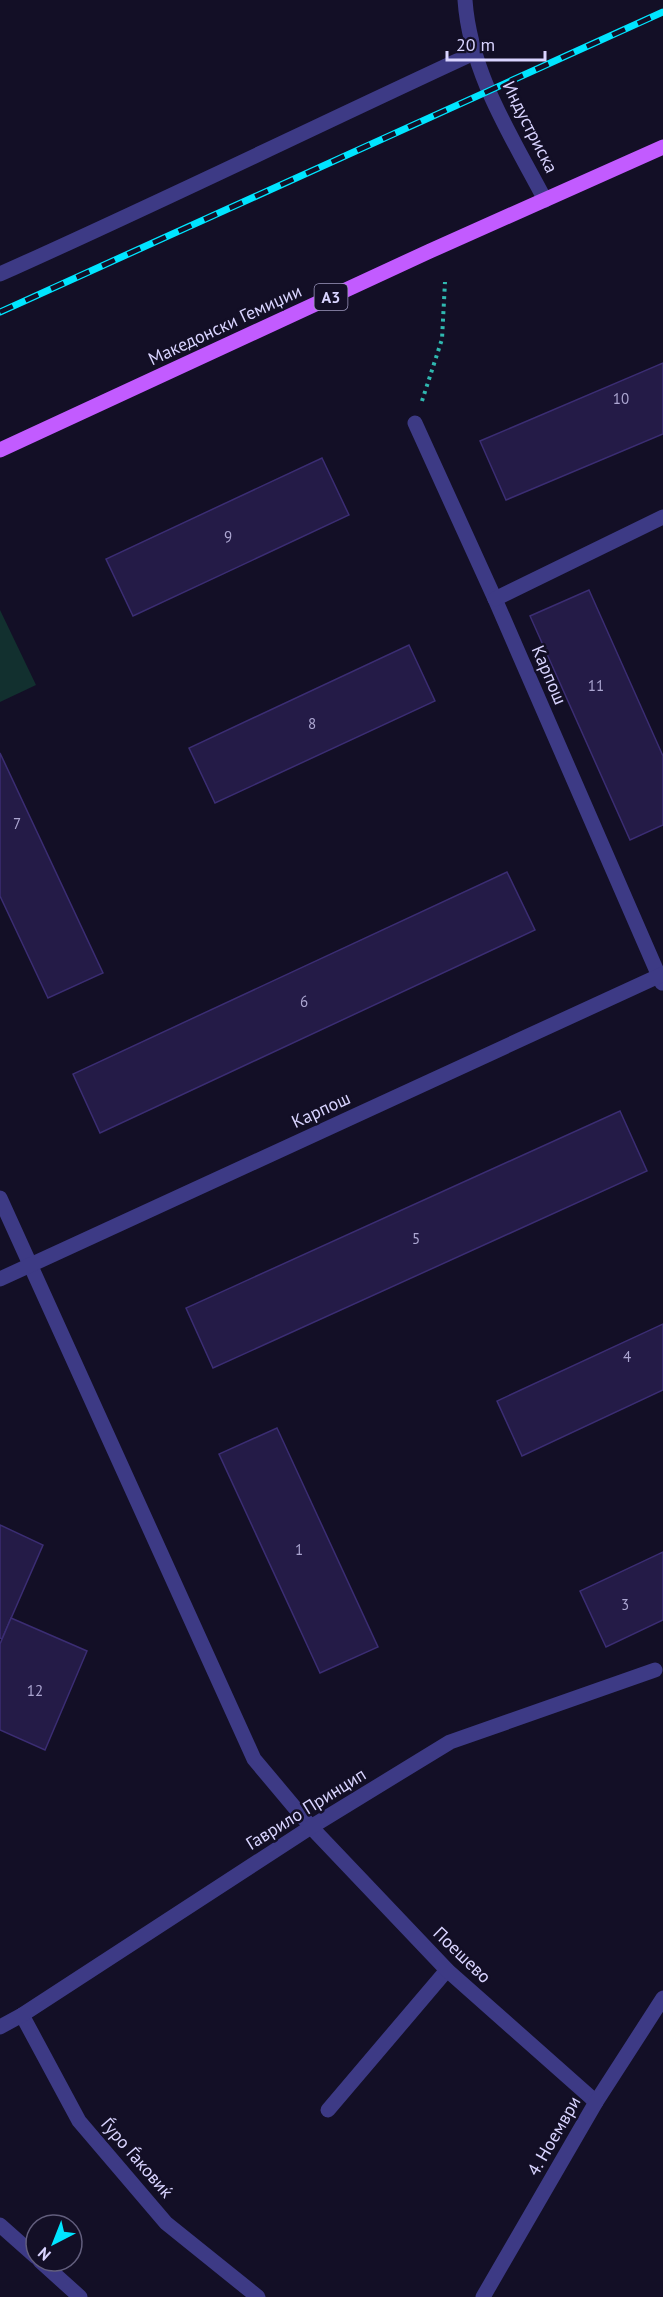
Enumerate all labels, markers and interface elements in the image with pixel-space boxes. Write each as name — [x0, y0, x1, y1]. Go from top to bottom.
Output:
scale bar — [447, 24, 544, 62]
text: 20 m — [456, 33, 495, 56]
street label: Индустриска — [497, 77, 563, 177]
street label: Македонски Гемиџии — [144, 279, 305, 370]
road number: A3 — [314, 284, 348, 310]
house number: 10 — [613, 389, 629, 408]
house number: 9 — [224, 527, 232, 546]
street label: Карпош — [527, 642, 572, 708]
house number: 11 — [588, 676, 604, 695]
house number: 8 — [308, 714, 316, 733]
house number: 7 — [13, 814, 21, 833]
house number: 6 — [300, 992, 308, 1011]
street label: Карпош — [288, 1086, 354, 1133]
house number: 5 — [412, 1229, 420, 1248]
house number: 4 — [623, 1347, 631, 1366]
house number: 1 — [295, 1540, 303, 1559]
house number: 3 — [621, 1595, 629, 1614]
house number: 12 — [27, 1681, 43, 1700]
street label: Гаврило Принцип — [241, 1762, 370, 1855]
street label: Поешево — [429, 1921, 496, 1988]
street label: 4. Ноември — [522, 2092, 586, 2180]
street label: Ѓуро Ѓаковиќ — [96, 2113, 179, 2203]
north arrow — [24, 2213, 84, 2273]
text: N — [33, 2243, 55, 2265]

